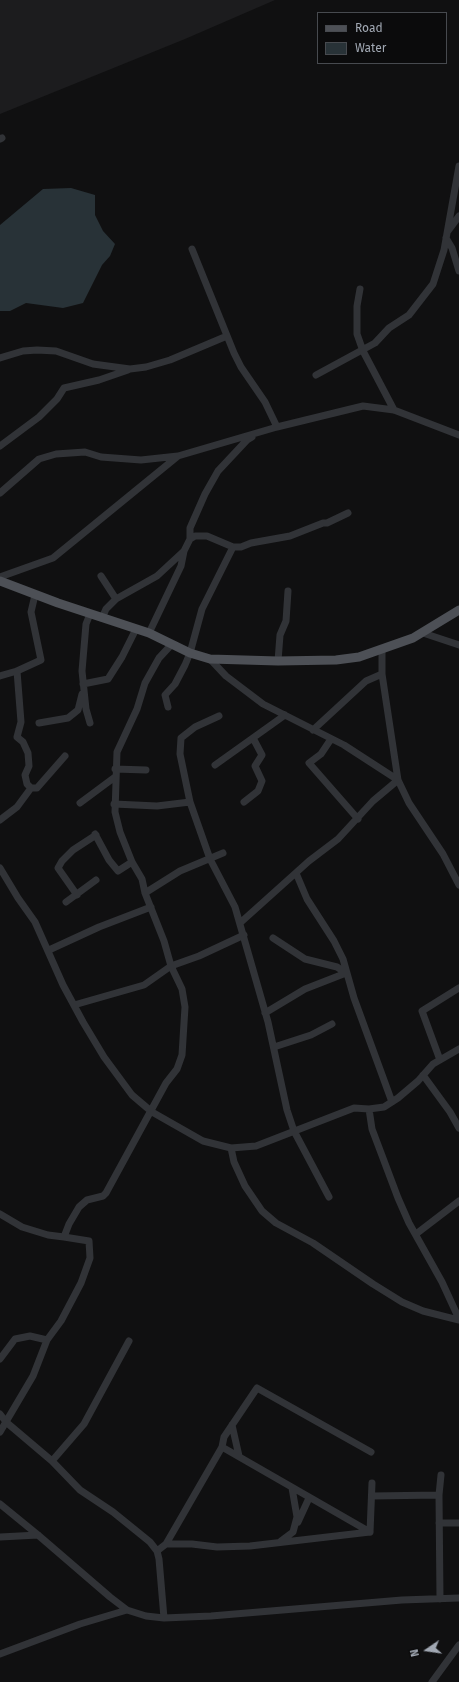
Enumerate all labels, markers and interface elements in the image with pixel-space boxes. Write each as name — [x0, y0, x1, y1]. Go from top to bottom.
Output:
legend — [317, 12, 447, 64]
text: Road — [355, 21, 383, 35]
text: Water — [355, 41, 386, 55]
north arrow — [407, 1630, 447, 1670]
text: N — [408, 1648, 422, 1658]

